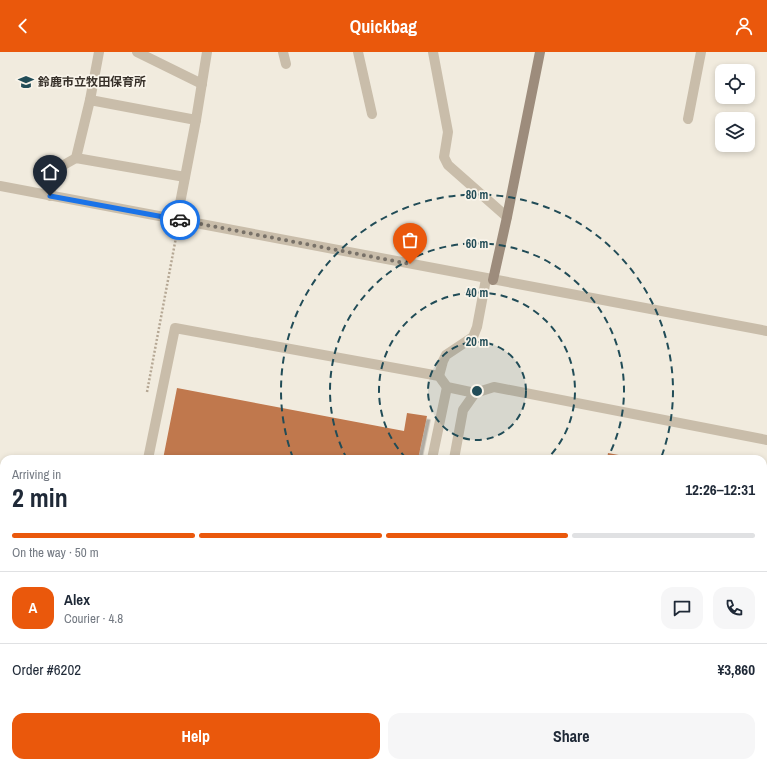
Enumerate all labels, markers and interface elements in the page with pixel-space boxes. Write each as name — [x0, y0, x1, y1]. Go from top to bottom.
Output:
text: Quickbag — [350, 14, 417, 39]
icon: back — [12, 15, 34, 37]
icon: person — [733, 15, 755, 37]
map controls — [715, 64, 755, 152]
button: locate — [715, 64, 755, 104]
school or university icon: 鈴鹿市立牧田保育所 — [17, 73, 35, 91]
place label: 鈴鹿市立牧田保育所 — [37, 74, 146, 90]
button: layers — [715, 112, 755, 152]
pin — [33, 155, 67, 196]
icon: home — [39, 161, 61, 183]
text: 80 m — [466, 187, 488, 203]
courier — [160, 200, 200, 240]
icon: car — [169, 209, 191, 231]
pin — [393, 223, 427, 264]
icon: bag — [399, 229, 421, 251]
text: 60 m — [466, 236, 488, 252]
text: 40 m — [466, 285, 488, 301]
text: 20 m — [466, 334, 488, 350]
centre of rings — [470, 384, 484, 398]
text: Arriving in — [12, 466, 61, 483]
text: 12:26–12:31 — [685, 479, 755, 500]
text: 2 min — [12, 480, 68, 515]
text: On the way · 50 m — [12, 544, 99, 561]
button: chat — [661, 587, 703, 629]
button: phone — [713, 587, 755, 629]
text: Alex — [64, 589, 90, 610]
text: A — [29, 597, 37, 618]
text: Courier · 4.8 — [64, 610, 123, 627]
text: Order #6202 — [12, 659, 81, 680]
text: ¥3,860 — [717, 659, 755, 680]
button: Help — [12, 713, 380, 759]
button: Share — [388, 713, 755, 759]

